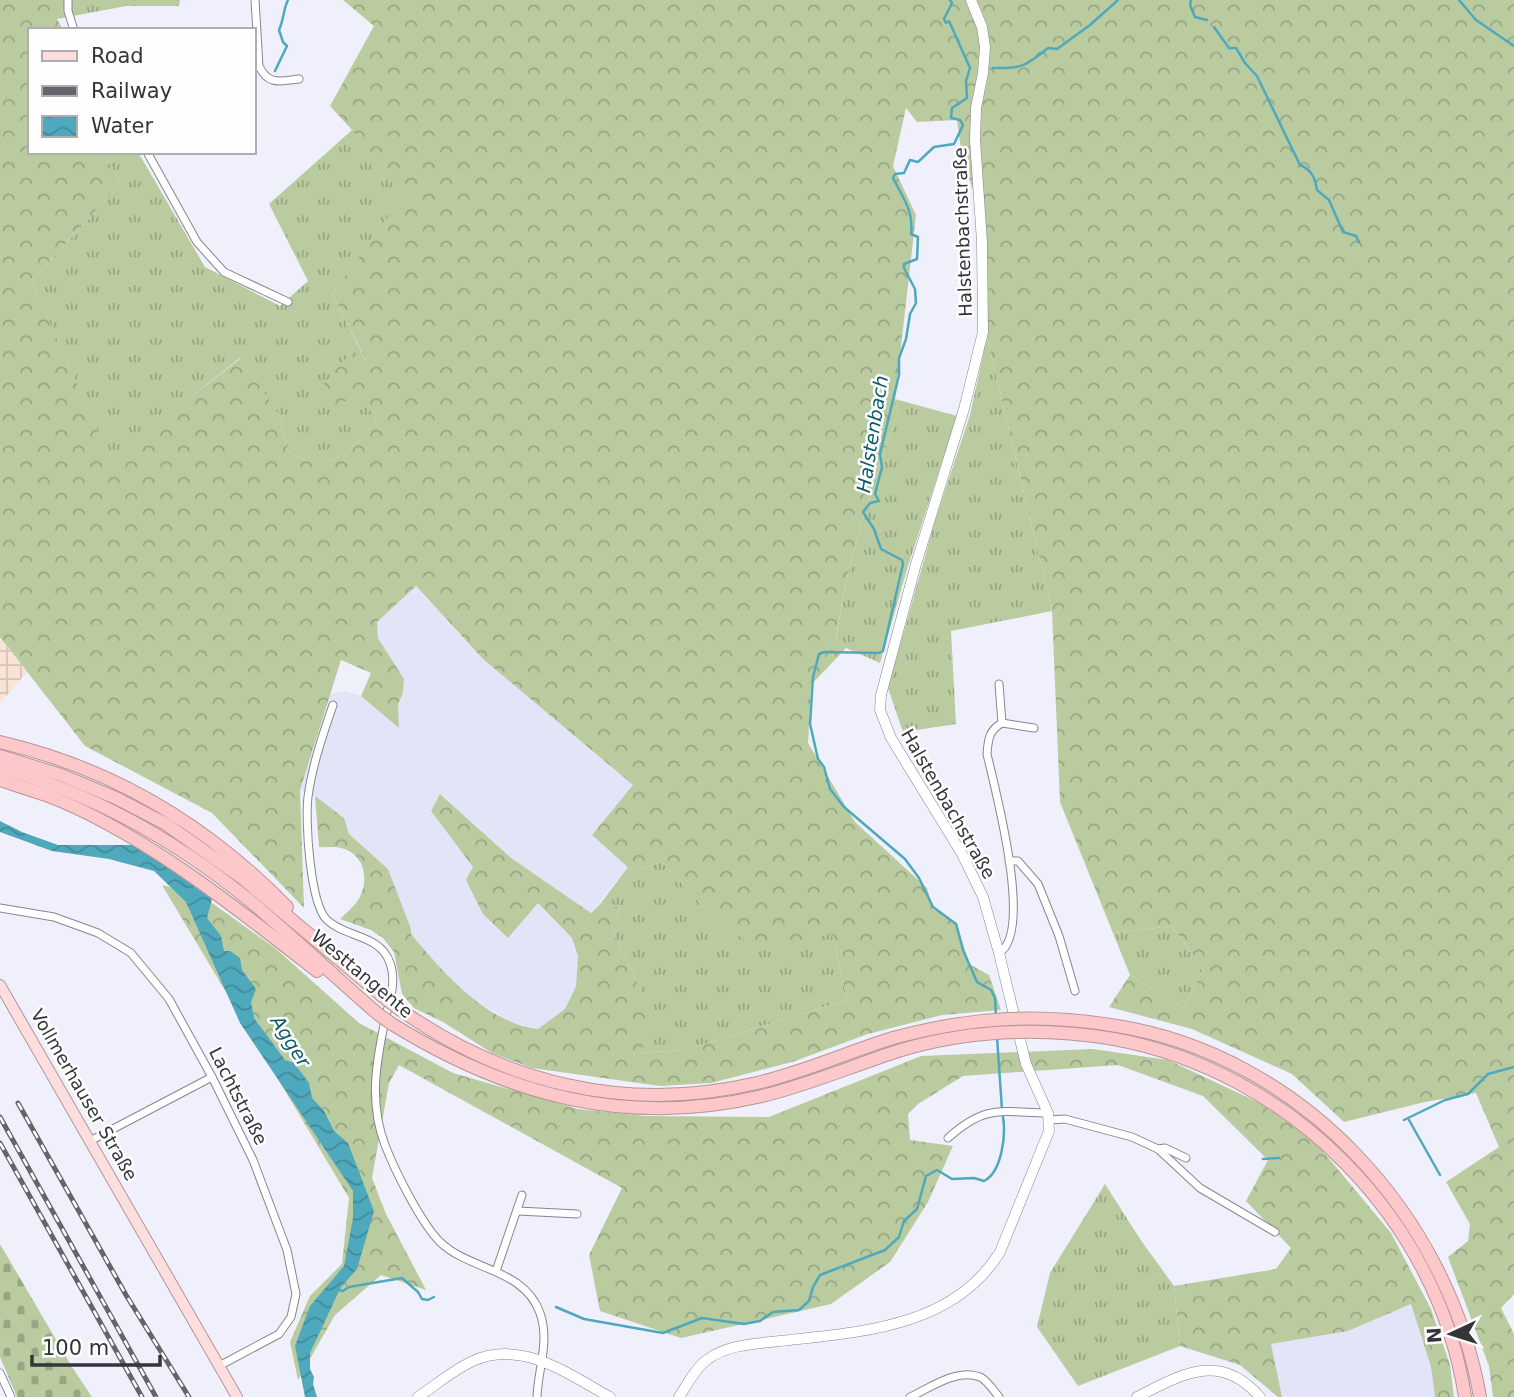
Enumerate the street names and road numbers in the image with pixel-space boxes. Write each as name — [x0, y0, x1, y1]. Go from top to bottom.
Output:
street label: Halstenbachstraße — [949, 147, 976, 317]
street label: Halstenbachstraße — [897, 725, 1000, 882]
street label: Westtangente — [307, 925, 417, 1022]
street label: Vollmerhauser Straße — [27, 1005, 142, 1184]
street label: Lachtstraße — [205, 1043, 272, 1148]

